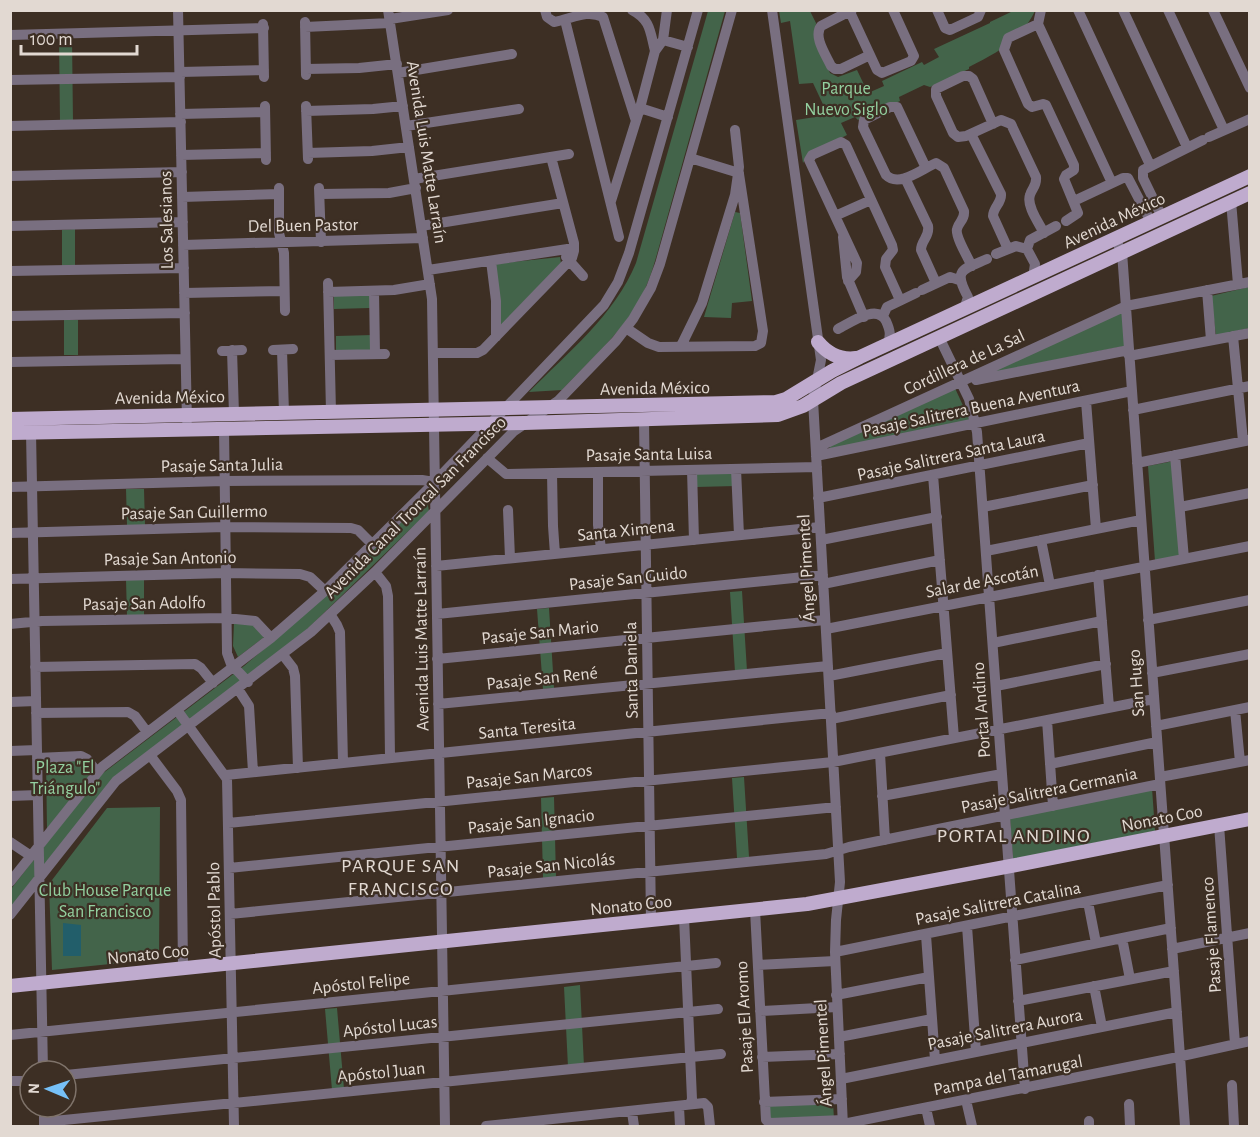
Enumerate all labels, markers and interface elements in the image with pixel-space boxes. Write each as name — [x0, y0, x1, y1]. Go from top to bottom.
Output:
scale bar — [21, 18, 136, 56]
text: 100 m — [30, 31, 73, 49]
street label: Avenida Luis Matte Larraín — [403, 60, 449, 245]
park label: Parque Nuevo Siglo — [804, 80, 888, 119]
street label: Los Salesianos — [157, 170, 177, 270]
street label: Avenida México — [1061, 189, 1168, 252]
street label: Del Buen Pastor — [248, 216, 359, 236]
street label: Cordillera de La Sal — [901, 327, 1028, 399]
street label: Pasaje Salitrera Buena Aventura — [861, 377, 1081, 441]
street label: Avenida México — [600, 379, 710, 399]
street label: Avenida México — [115, 388, 225, 408]
street label: Avenida Canal Troncal San Francisco — [321, 413, 510, 602]
street label: Pasaje Salitrera Santa Laura — [856, 427, 1047, 485]
street label: Pasaje Santa Luisa — [585, 445, 713, 465]
street label: Pasaje Santa Julia — [161, 456, 283, 476]
street label: Pasaje San Guillermo — [120, 503, 268, 523]
street label: Ángel Pimentel — [792, 514, 819, 622]
street label: Santa Ximena — [576, 517, 676, 545]
street label: Avenida Luis Matte Larraín — [411, 547, 433, 731]
street label: Pasaje San Antonio — [103, 549, 237, 569]
street label: Salar de Ascotán — [924, 562, 1040, 602]
street label: Pasaje San Guido — [568, 564, 688, 594]
street label: Pasaje San Adolfo — [82, 594, 206, 614]
street label: Pasaje San Mario — [481, 618, 600, 648]
street label: Santa Daniela — [622, 621, 642, 719]
street label: San Hugo — [1126, 649, 1148, 717]
street label: Portal Andino — [970, 661, 994, 758]
street label: Pasaje San René — [485, 664, 599, 694]
street label: Santa Teresita — [478, 715, 577, 743]
park label: Plaza "El Triángulo" — [30, 759, 100, 798]
street label: Pasaje San Marcos — [465, 761, 593, 793]
street label: Pasaje Salitrera Germania — [959, 765, 1139, 817]
street label: Nonato Coo — [1120, 802, 1204, 836]
street label: Pasaje San Ignacio — [467, 806, 596, 838]
district label: PORTAL ANDINO — [937, 826, 1091, 846]
street label: Pasaje San Nicolás — [486, 850, 616, 882]
district label: PARQUE SAN FRANCISCO — [341, 856, 461, 899]
street label: Apóstol Pablo — [205, 862, 225, 958]
street label: Pasaje Flamenco — [1199, 876, 1225, 994]
street label: Pasaje Salitrera Catalina — [914, 879, 1083, 929]
park label: Club House Parque San Francisco — [39, 882, 171, 921]
street label: Nonato Coo — [589, 893, 673, 919]
street label: Nonato Coo — [106, 942, 190, 968]
street label: Pasaje El Aromo — [733, 960, 757, 1073]
street label: Apóstol Felipe — [311, 970, 411, 998]
street label: Ángel Pimentel — [809, 999, 836, 1107]
street label: Pasaje Salitrera Aurora — [926, 1006, 1084, 1054]
street label: Apóstol Lucas — [342, 1013, 438, 1041]
street label: Pampa del Tamarugal — [932, 1053, 1084, 1099]
north arrow — [18, 1059, 78, 1119]
street label: Apóstol Juan — [336, 1059, 426, 1087]
text: N — [26, 1083, 42, 1094]

